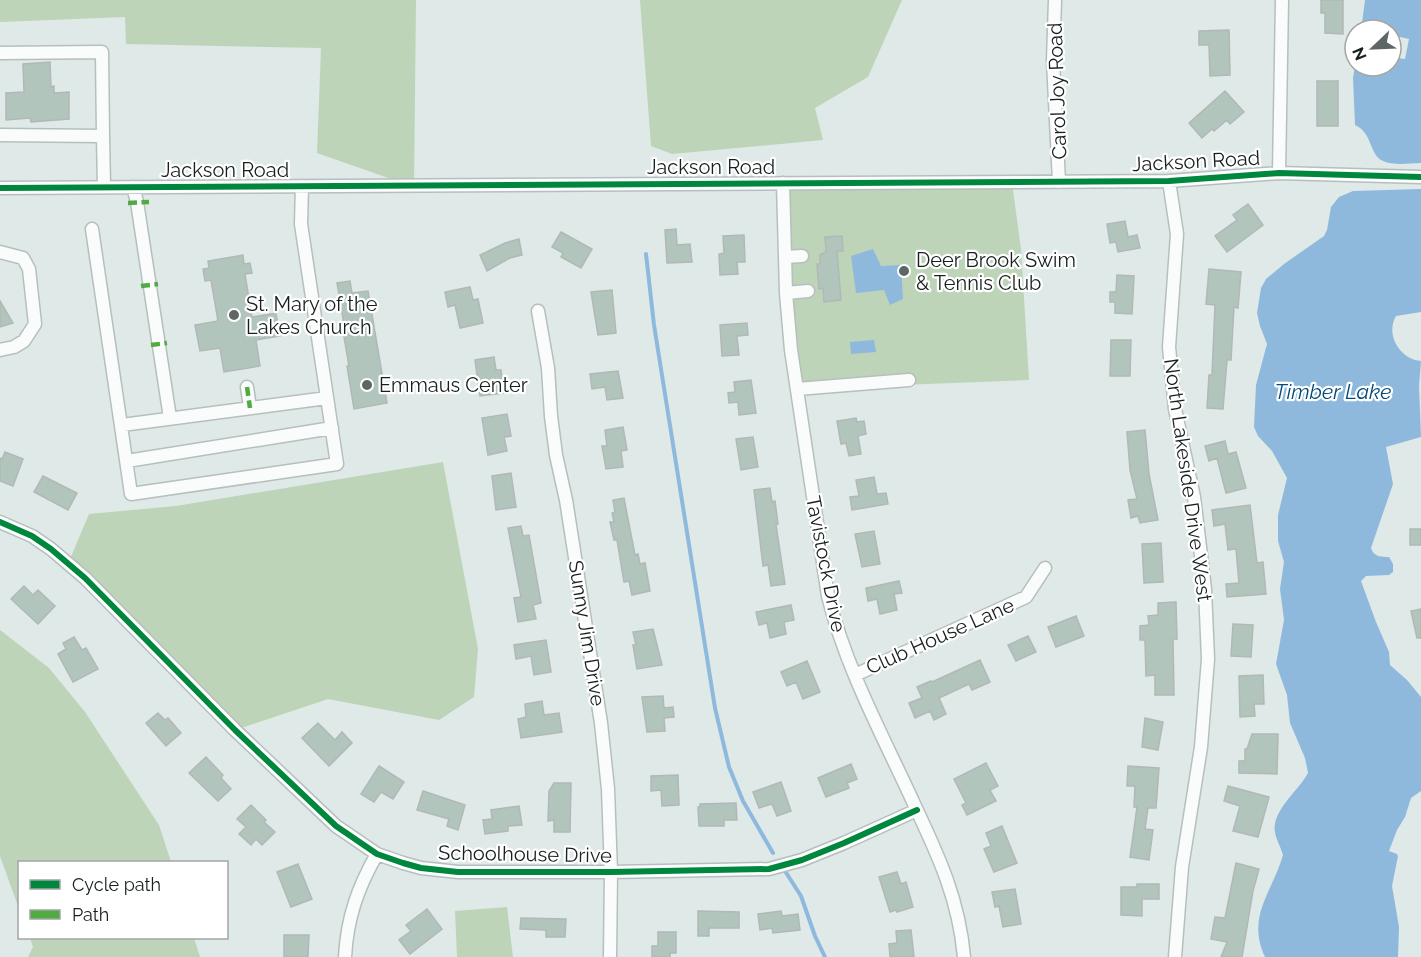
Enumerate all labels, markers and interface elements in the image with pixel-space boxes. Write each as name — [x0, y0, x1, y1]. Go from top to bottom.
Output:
north arrow — [1343, 18, 1403, 78]
street label: Carol Joy Road — [1043, 22, 1071, 160]
text: N — [1349, 44, 1371, 63]
street label: Jackson Road — [1131, 146, 1261, 176]
street label: Jackson Road — [647, 155, 775, 179]
street label: Jackson Road — [161, 158, 289, 182]
place label: Deer Brook Swim & Tennis Club — [916, 248, 1076, 295]
marker: Deer Brook Swim & Tennis Club — [897, 264, 911, 278]
place label: St. Mary of the Lakes Church — [246, 292, 378, 339]
marker: St. Mary of the Lakes Church — [227, 308, 241, 322]
street label: North Lakeside Drive West — [1159, 357, 1217, 603]
place label: Emmaus Center — [379, 373, 528, 397]
marker: Emmaus Center — [360, 378, 374, 392]
water label: Timber Lake — [1275, 379, 1391, 404]
street label: Tavistock Drive — [801, 494, 851, 634]
street label: Sunny Jim Drive — [564, 558, 610, 708]
street label: Club House Lane — [862, 593, 1018, 679]
street label: Schoolhouse Drive — [438, 840, 612, 868]
legend — [18, 861, 228, 939]
text: Cycle path — [72, 874, 161, 895]
text: Path — [72, 904, 109, 925]

